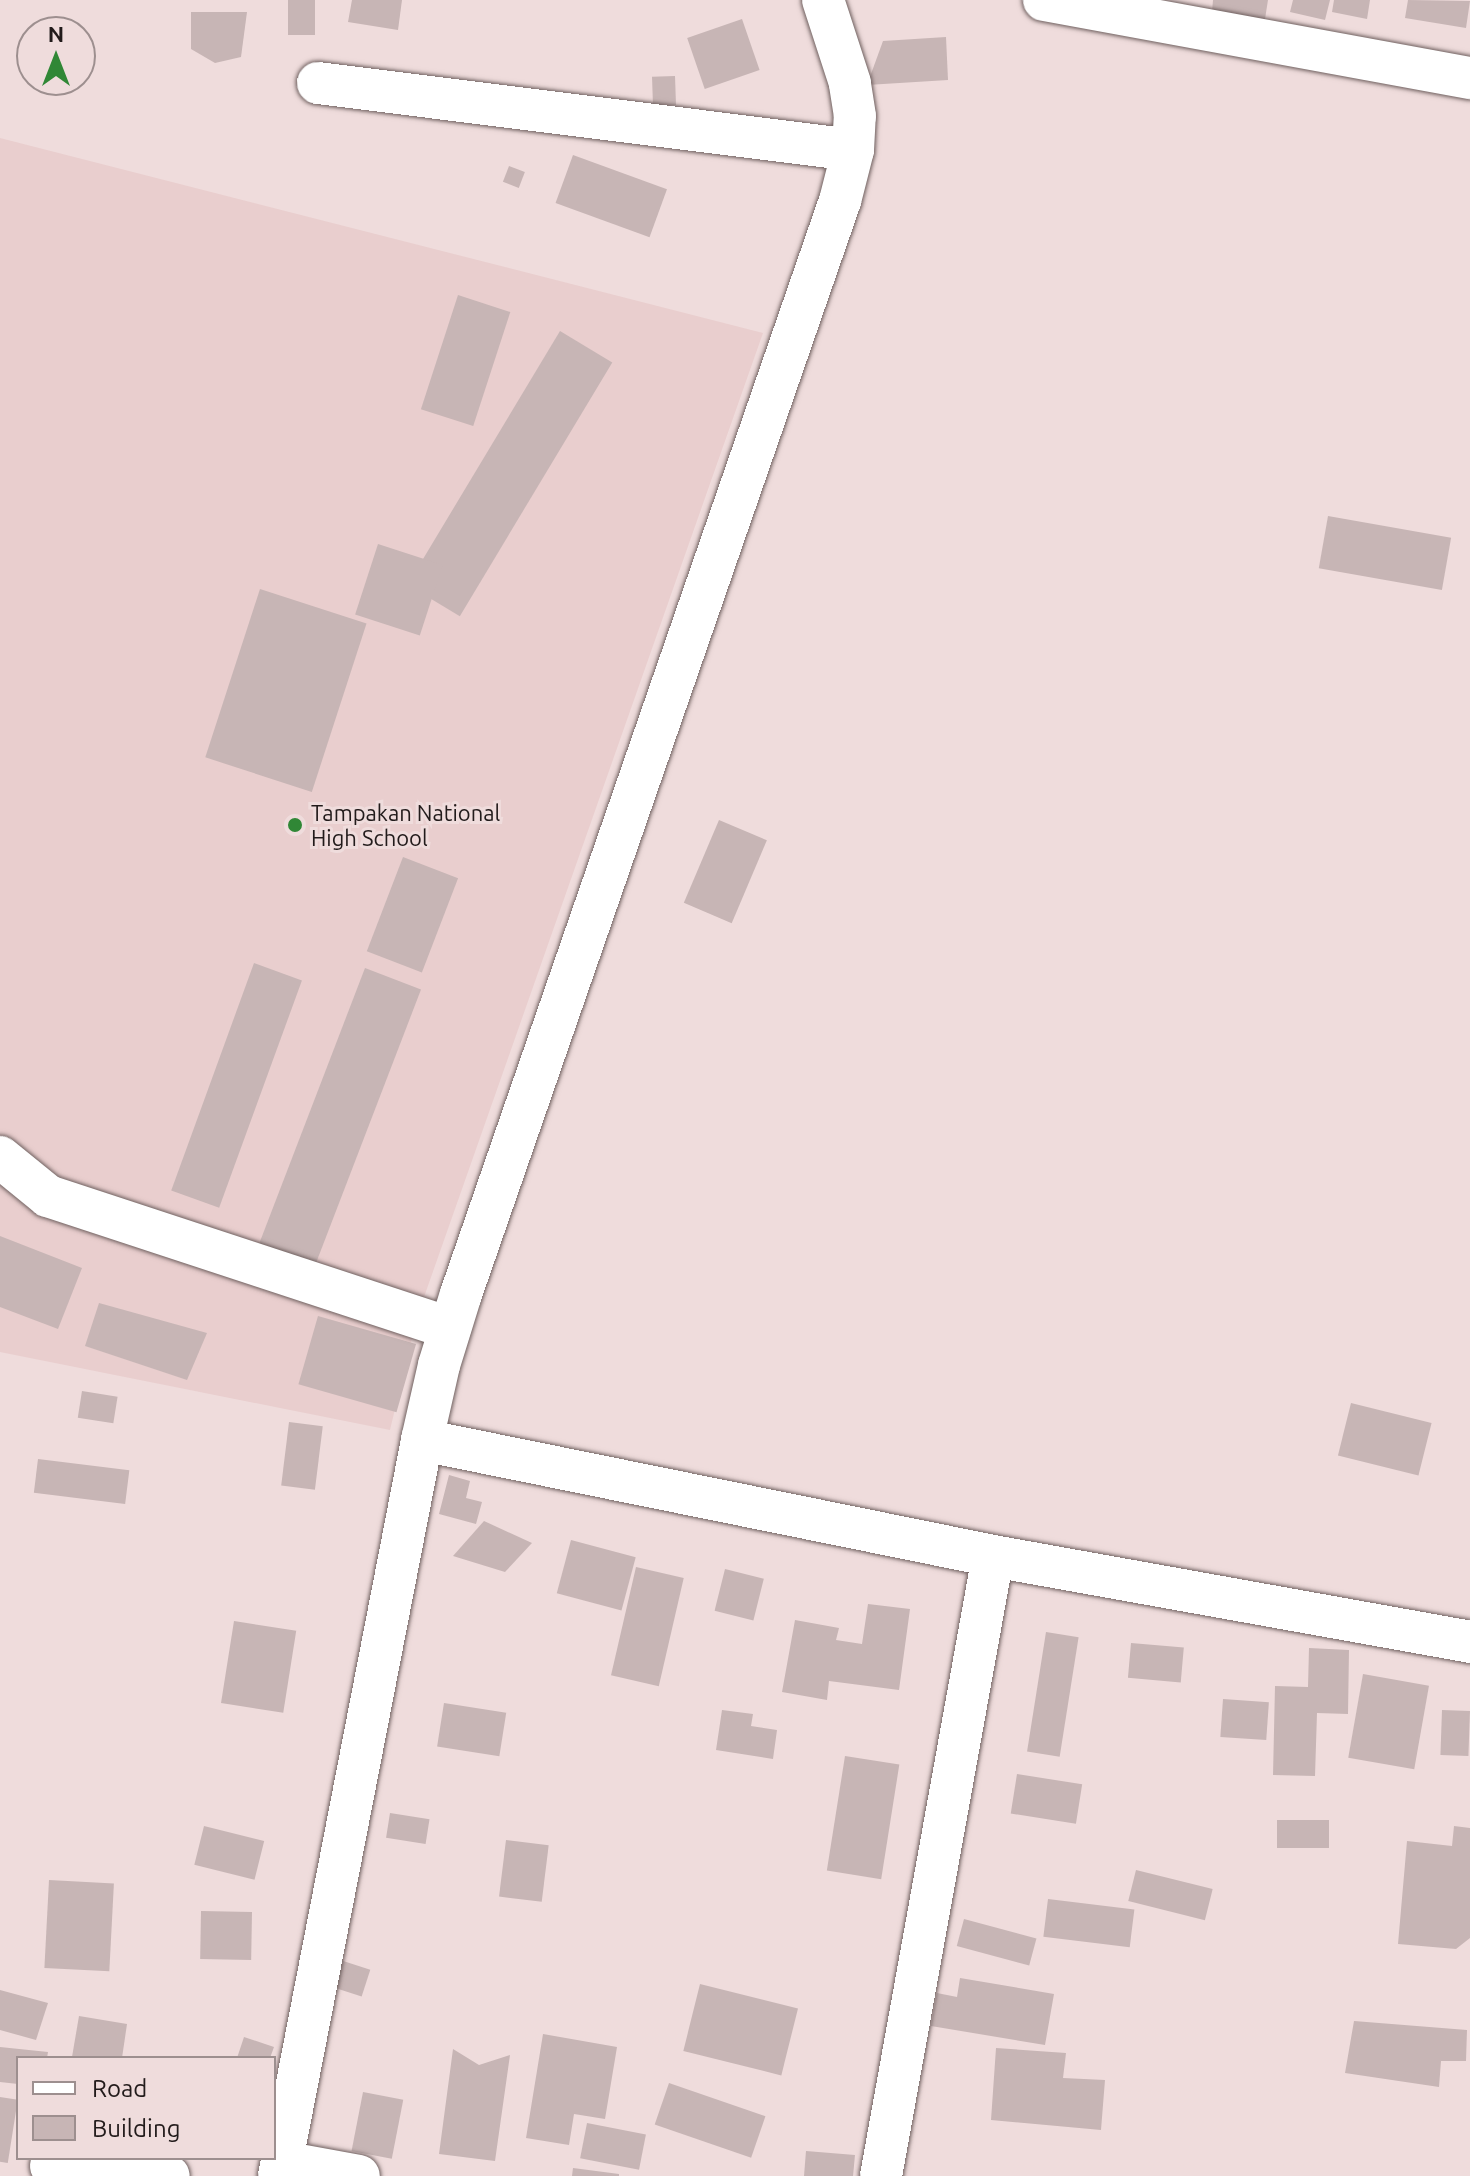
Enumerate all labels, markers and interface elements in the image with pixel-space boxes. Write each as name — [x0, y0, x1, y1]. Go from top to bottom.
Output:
north arrow — [16, 16, 96, 96]
text: N — [48, 21, 64, 46]
place label: Tampakan National High School — [311, 799, 500, 850]
marker: Tampakan National High School — [286, 816, 304, 834]
legend — [16, 2056, 276, 2160]
text: Road — [92, 2075, 147, 2102]
text: Building — [92, 2115, 180, 2142]

